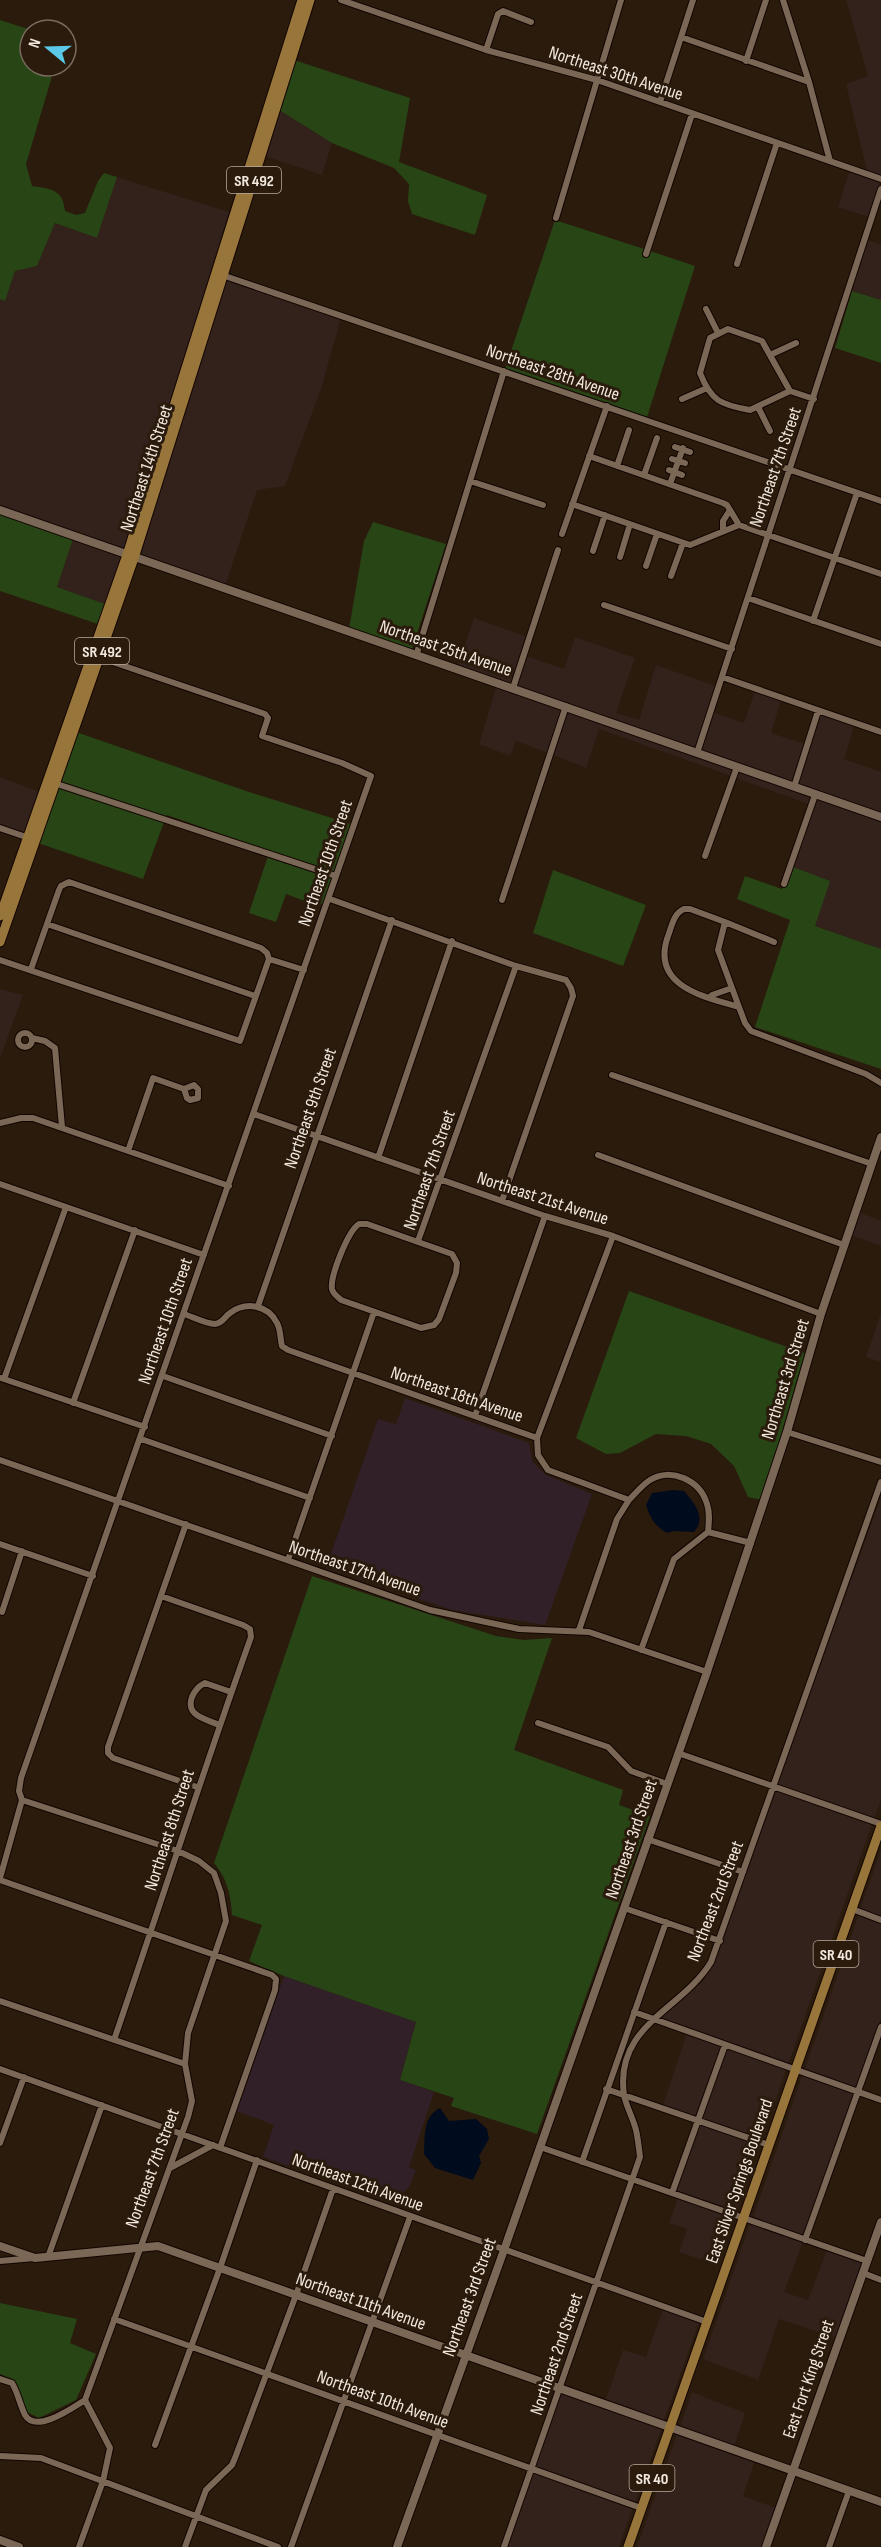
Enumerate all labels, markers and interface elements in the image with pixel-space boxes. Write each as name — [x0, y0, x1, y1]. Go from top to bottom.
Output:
north arrow — [18, 18, 78, 78]
text: N — [25, 36, 46, 51]
street label: Northeast 30th Avenue — [546, 42, 686, 105]
road number: SR 492 — [227, 167, 281, 193]
street label: Northeast 28th Avenue — [483, 340, 622, 405]
street label: Northeast 14th Street — [116, 402, 177, 534]
street label: Northeast 7th Street — [745, 404, 806, 530]
street label: Northeast 25th Avenue — [377, 616, 515, 681]
road number: SR 492 — [75, 638, 129, 664]
street label: Northeast 10th Street — [294, 797, 357, 929]
street label: Northeast 9th Street — [280, 1045, 341, 1171]
street label: Northeast 7th Street — [399, 1107, 460, 1233]
street label: Northeast 21st Avenue — [475, 1167, 611, 1230]
street label: Northeast 10th Street — [134, 1255, 197, 1387]
street label: Northeast 3rd Street — [757, 1316, 814, 1442]
street label: Northeast 18th Avenue — [388, 1362, 526, 1427]
street label: Northeast 17th Avenue — [286, 1536, 423, 1601]
street label: Northeast 8th Street — [140, 1766, 199, 1893]
street label: Northeast 3rd Street — [601, 1776, 662, 1902]
street label: Northeast 2nd Street — [683, 1837, 748, 1965]
road number: SR 40 — [814, 1941, 858, 1967]
street label: East Silver Springs Boulevard — [701, 2096, 778, 2266]
street label: Northeast 7th Street — [121, 2105, 184, 2231]
street label: Northeast 12th Avenue — [289, 2149, 426, 2216]
street label: Northeast 3rd Street — [438, 2234, 501, 2359]
street label: Northeast 11th Avenue — [293, 2268, 429, 2335]
street label: Northeast 2nd Street — [526, 2290, 587, 2418]
street label: East Fort King Street — [778, 2317, 839, 2441]
street label: Northeast 10th Avenue — [314, 2366, 452, 2433]
road number: SR 40 — [630, 2465, 674, 2491]

